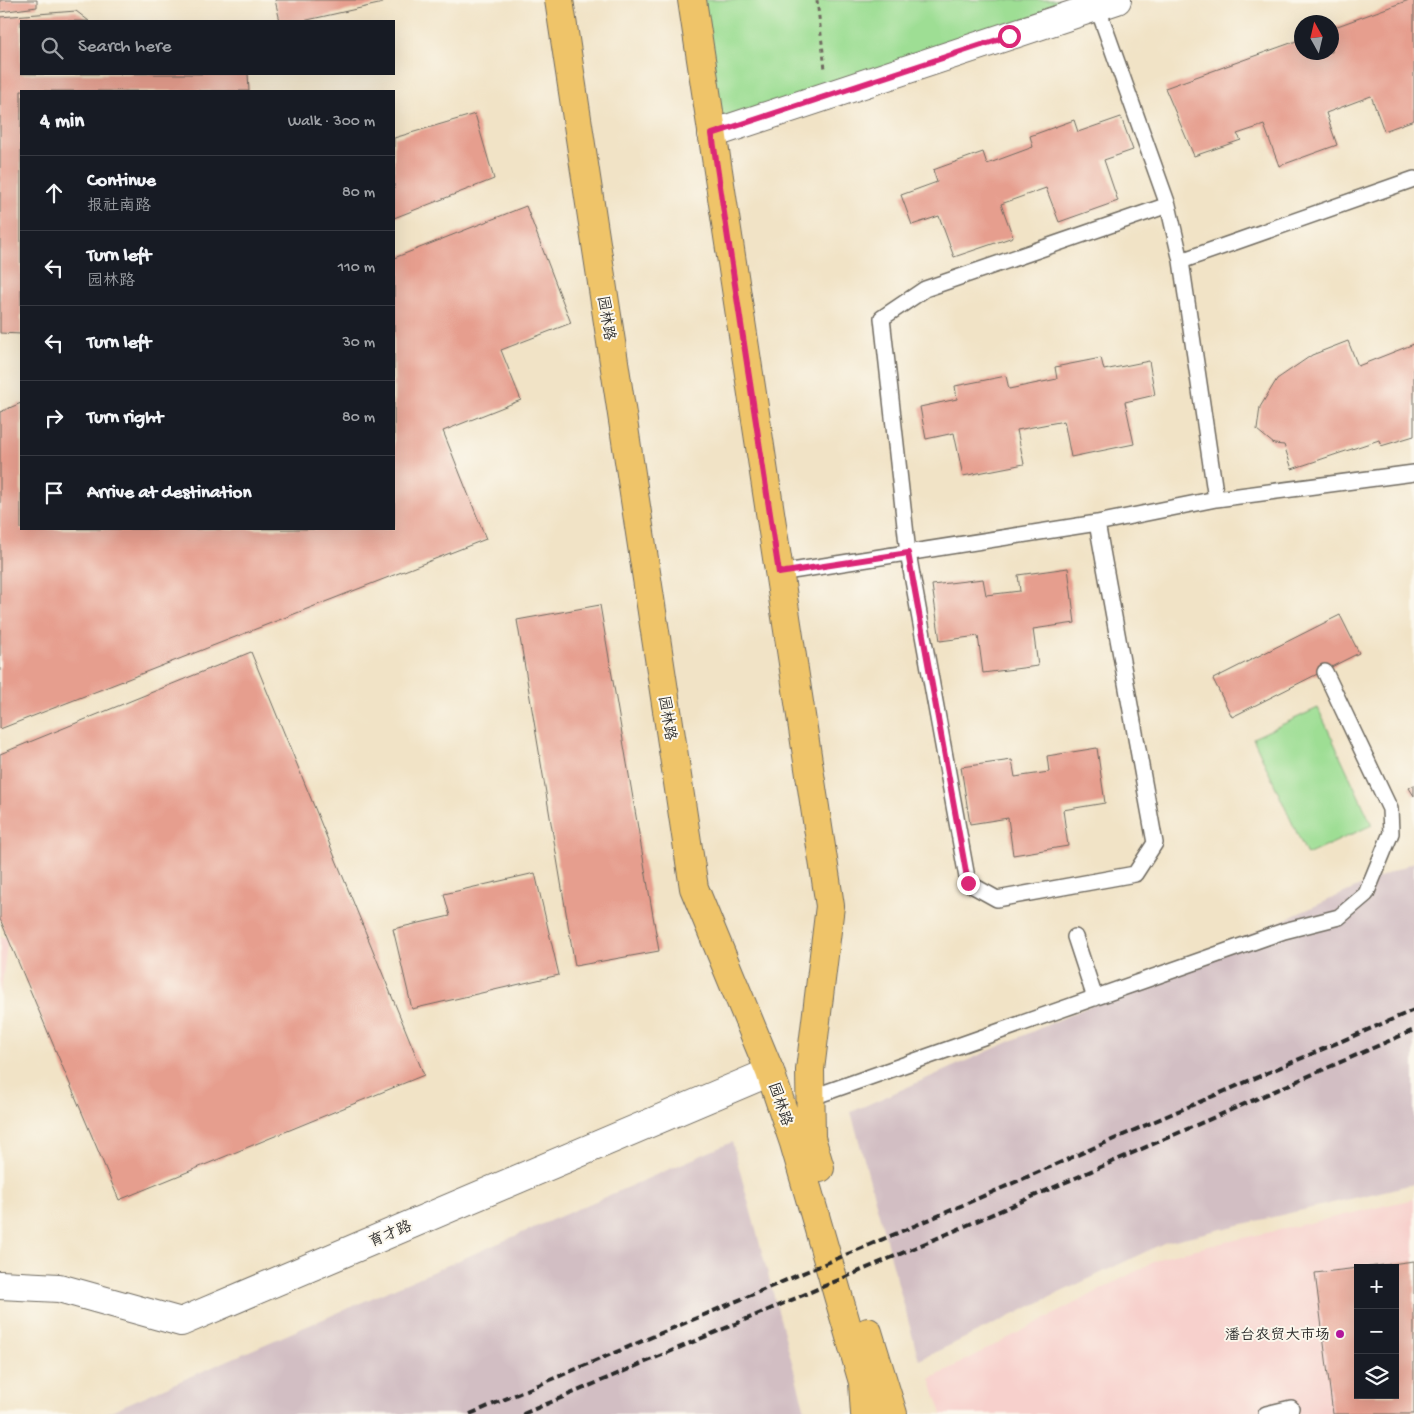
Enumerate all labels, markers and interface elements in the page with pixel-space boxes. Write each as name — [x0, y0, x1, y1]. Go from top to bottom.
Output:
north arrow — [1294, 15, 1339, 60]
search box — [20, 20, 395, 75]
route start — [998, 25, 1021, 48]
icon: search — [38, 34, 66, 62]
text: Search here — [78, 36, 172, 59]
text: 4 min — [40, 110, 84, 135]
text: Walk · 300 m — [288, 113, 375, 132]
text: Continue — [87, 170, 156, 193]
icon: ahead — [40, 179, 68, 207]
text: 80 m — [342, 184, 375, 203]
text: 报社南路 — [87, 198, 151, 217]
text: Turn left — [87, 245, 151, 268]
icon: left — [40, 254, 68, 282]
text: 110 m — [338, 259, 375, 278]
text: 园林路 — [87, 273, 135, 292]
street label: 园林路 — [593, 295, 617, 342]
icon: left — [40, 329, 68, 357]
text: Turn left — [87, 332, 151, 355]
text: 30 m — [342, 334, 375, 353]
icon: right — [40, 404, 68, 432]
text: Turn right — [87, 407, 163, 430]
text: 80 m — [342, 409, 375, 428]
icon: arrive — [40, 479, 68, 507]
text: Arrive at destination — [87, 482, 251, 505]
street label: 园林路 — [654, 695, 678, 742]
route end — [957, 872, 980, 895]
street label: 园林路 — [763, 1080, 795, 1129]
street label: 育才路 — [367, 1218, 415, 1252]
map controls — [1354, 1264, 1399, 1399]
button: + — [1354, 1264, 1399, 1309]
button: − — [1354, 1309, 1399, 1354]
place label: 潘台农贸大市场 — [1225, 1327, 1330, 1345]
marker: 潘台农贸大市场 — [1334, 1328, 1346, 1340]
button: layers — [1354, 1354, 1399, 1399]

